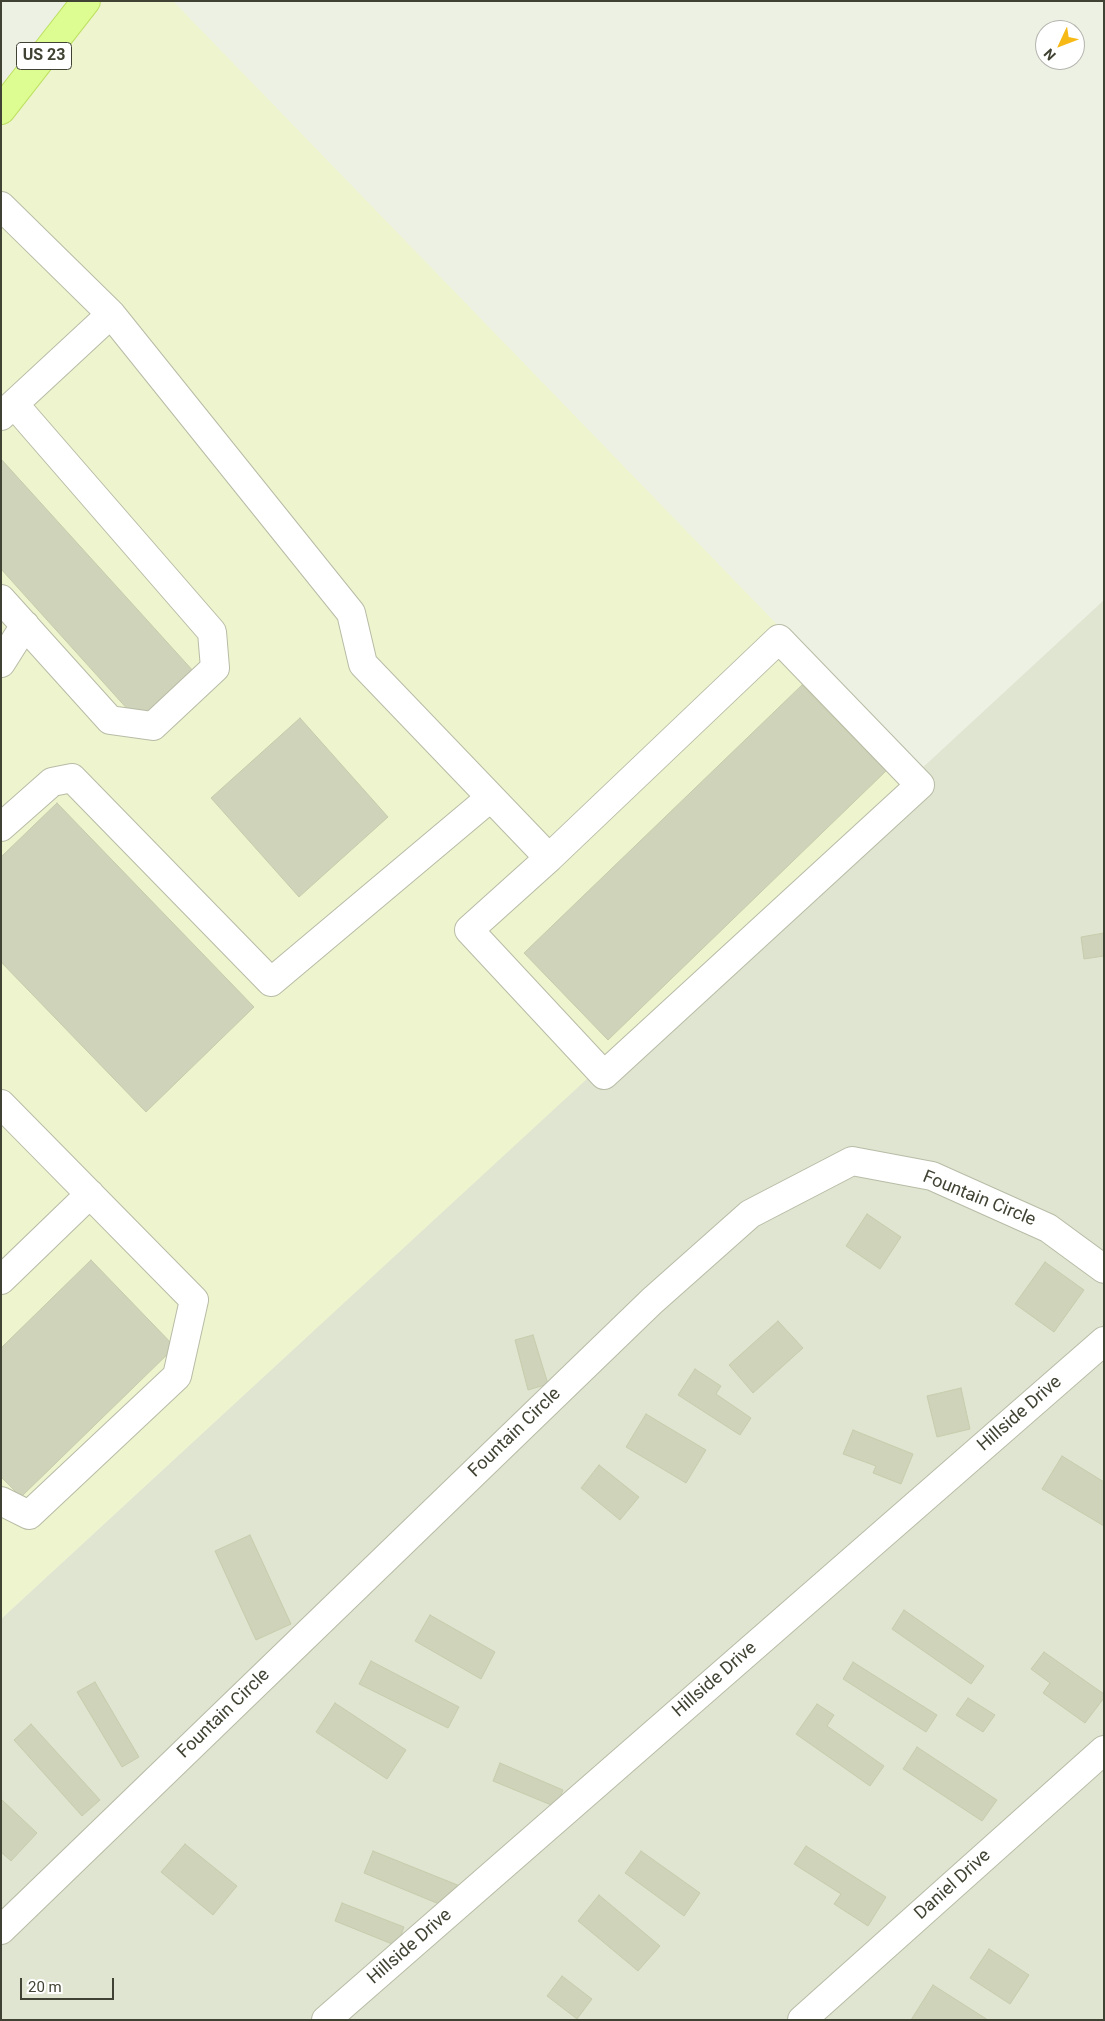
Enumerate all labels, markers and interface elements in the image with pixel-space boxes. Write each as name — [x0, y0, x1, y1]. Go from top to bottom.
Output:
north arrow — [1035, 20, 1085, 70]
road number: US 23 — [17, 42, 72, 70]
text: N — [1041, 45, 1059, 64]
street label: Fountain Circle — [919, 1167, 1039, 1231]
street label: Hillside Drive — [974, 1372, 1066, 1456]
street label: Fountain Circle — [464, 1384, 566, 1482]
street label: Hillside Drive — [669, 1638, 761, 1722]
street label: Fountain Circle — [173, 1665, 275, 1763]
street label: Daniel Drive — [911, 1845, 995, 1925]
street label: Hillside Drive — [364, 1905, 456, 1989]
scale bar — [22, 1968, 116, 2000]
text: 20 m — [28, 1978, 62, 1996]

